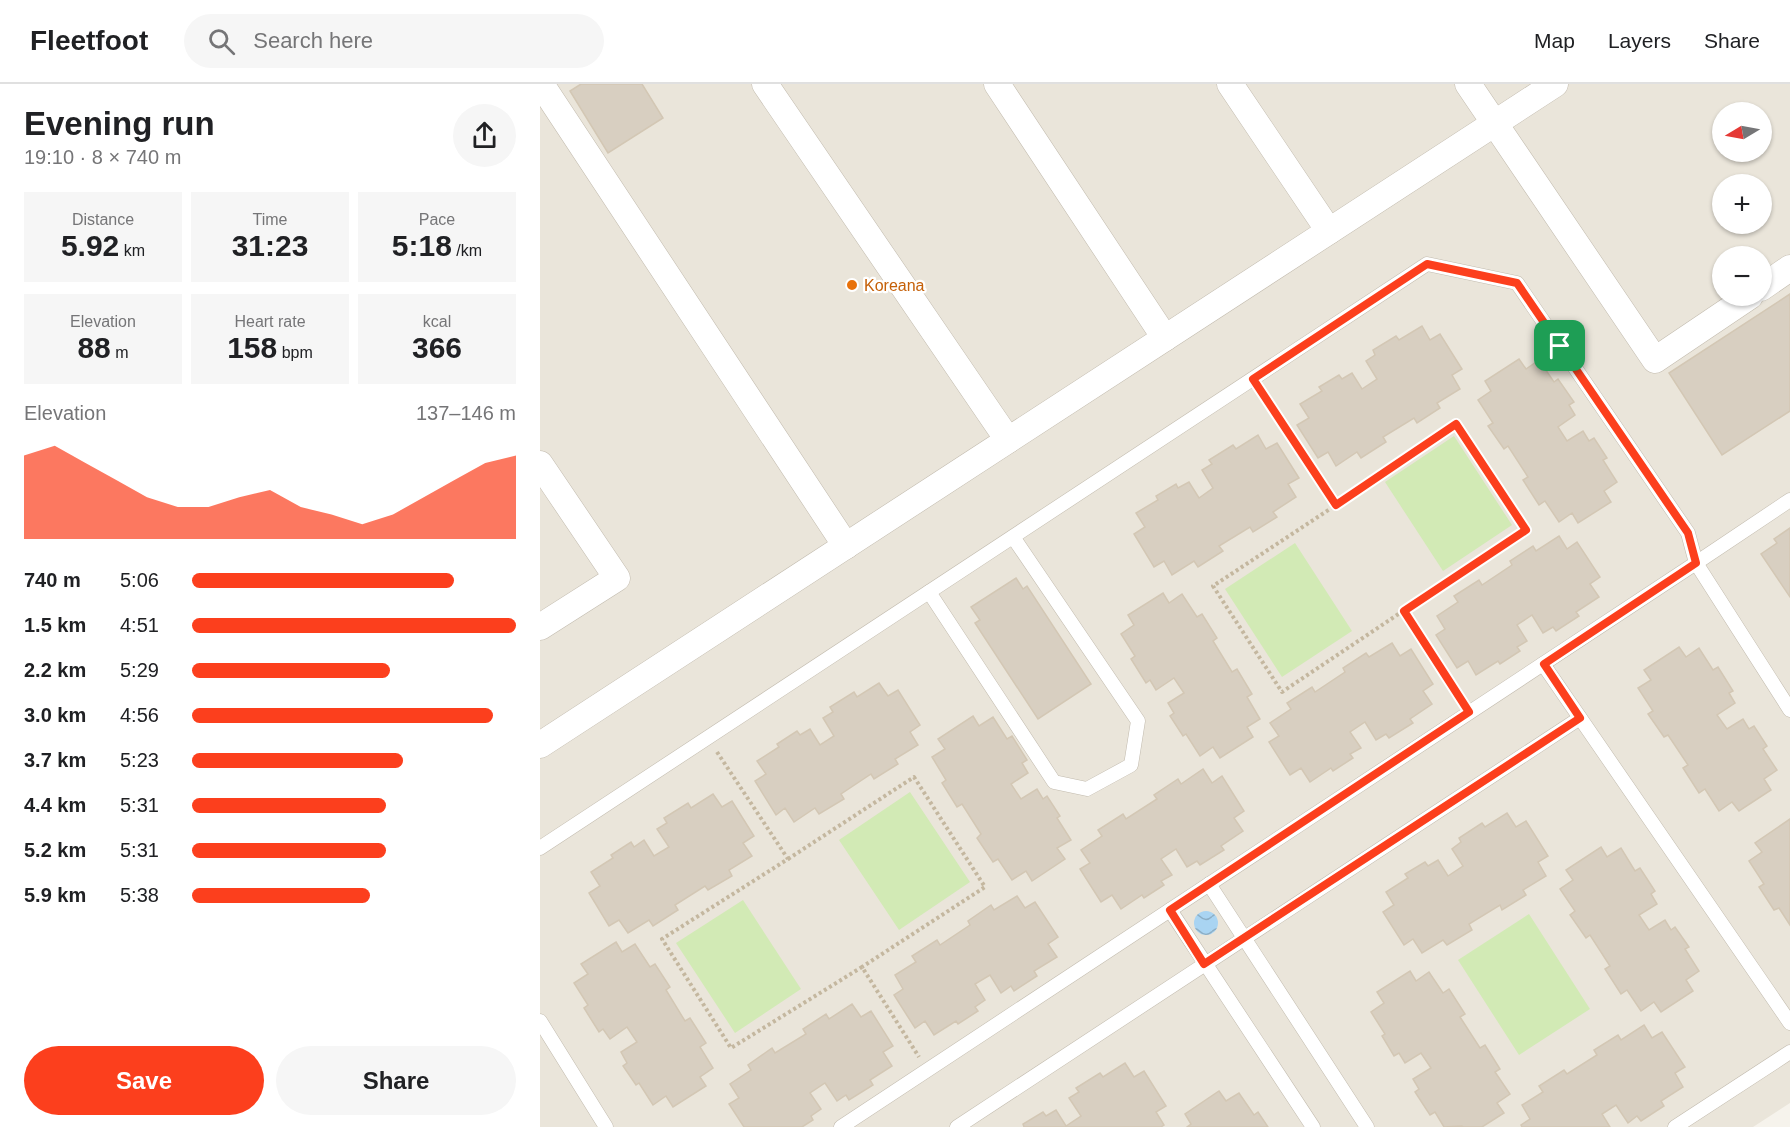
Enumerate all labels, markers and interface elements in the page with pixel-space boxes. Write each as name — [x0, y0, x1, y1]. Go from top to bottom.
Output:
search box — [184, 14, 604, 68]
text: Fleetfoot — [30, 25, 148, 56]
icon: search — [205, 25, 238, 58]
text: Search here — [253, 28, 373, 53]
text: Map — [1534, 29, 1575, 52]
text: Layers — [1608, 29, 1671, 52]
text: Share — [1704, 29, 1760, 52]
north arrow — [1712, 102, 1772, 162]
map controls — [1712, 102, 1772, 306]
button: share — [453, 104, 516, 167]
text: Evening run — [24, 105, 215, 142]
text: 19:10 · 8 × 740 m — [24, 146, 181, 168]
button: + — [1712, 174, 1772, 234]
text: Distance — [72, 211, 134, 228]
text: Time — [253, 211, 287, 228]
text: Pace — [419, 211, 455, 228]
text: 5.92 — [61, 229, 119, 262]
text: 31:23 — [232, 229, 308, 262]
text: 5:18 — [392, 229, 452, 262]
text: km — [119, 242, 145, 259]
text: /km — [452, 242, 482, 259]
button: − — [1712, 246, 1772, 306]
place label: Koreana — [864, 277, 925, 294]
marker: Koreana — [845, 278, 859, 292]
text: Elevation — [70, 313, 136, 330]
text: Heart rate — [234, 313, 306, 330]
text: kcal — [423, 313, 451, 330]
pin — [1534, 320, 1585, 371]
icon: arrive — [1543, 329, 1576, 362]
text: 88 — [77, 331, 111, 364]
text: 158 — [227, 331, 277, 364]
text: 366 — [412, 331, 462, 364]
text: m — [111, 344, 129, 361]
text: bpm — [277, 344, 313, 361]
text: Elevation — [24, 402, 106, 424]
text: 137–146 m — [416, 402, 516, 424]
text: 740 m — [24, 569, 81, 591]
text: 5:06 — [120, 569, 159, 591]
text: 1.5 km — [24, 614, 86, 636]
text: 4:51 — [120, 614, 159, 636]
text: 2.2 km — [24, 659, 86, 681]
text: 5:29 — [120, 659, 159, 681]
text: 3.0 km — [24, 704, 86, 726]
text: 4:56 — [120, 704, 159, 726]
text: 3.7 km — [24, 749, 86, 771]
text: 5:23 — [120, 749, 159, 771]
text: 4.4 km — [24, 794, 86, 816]
text: 5:31 — [120, 794, 159, 816]
text: 5.2 km — [24, 839, 86, 861]
text: 5:31 — [120, 839, 159, 861]
text: 5.9 km — [24, 884, 86, 906]
text: 5:38 — [120, 884, 159, 906]
button: Save — [24, 1046, 264, 1115]
button: Share — [276, 1046, 516, 1115]

